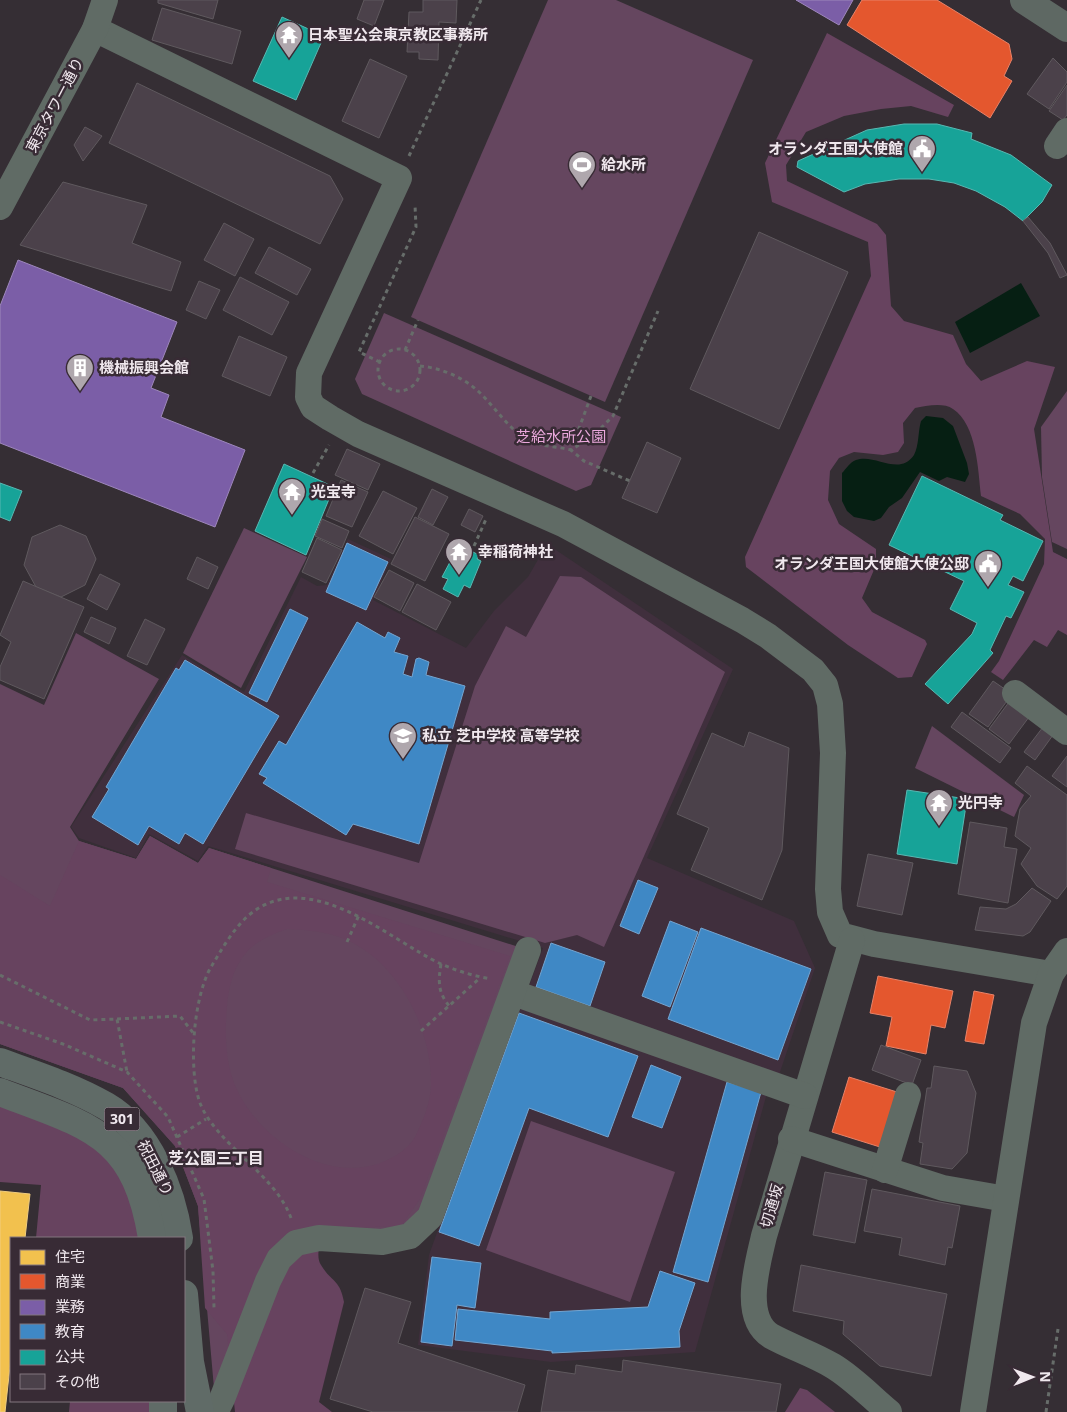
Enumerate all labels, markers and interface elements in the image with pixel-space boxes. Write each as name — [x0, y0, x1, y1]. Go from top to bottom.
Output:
temple icon: 日本聖公会東京教区事務所 — [274, 20, 304, 59]
place label: 日本聖公会東京教区事務所 — [308, 24, 488, 44]
street label: 東京タワー通り — [21, 53, 88, 156]
public building icon: オランダ王国大使館 — [907, 134, 937, 173]
place label: オランダ王国大使館 — [768, 138, 903, 158]
sports icon: 給水所 — [567, 150, 597, 189]
place label: 給水所 — [601, 154, 646, 174]
building icon: 機械振興会館 — [65, 353, 95, 392]
place label: 機械振興会館 — [99, 357, 189, 377]
park label: 芝給水所公園 — [516, 426, 606, 446]
temple icon: 光宝寺 — [277, 477, 307, 516]
place label: 光宝寺 — [311, 481, 356, 501]
temple icon: 幸稲荷神社 — [444, 537, 474, 576]
place label: 幸稲荷神社 — [478, 541, 553, 561]
public building icon: オランダ王国大使館大使公邸 — [973, 549, 1003, 588]
place label: オランダ王国大使館大使公邸 — [774, 553, 969, 573]
school or university icon: 私立 芝中学校 高等学校 — [388, 721, 418, 760]
place label: 私立 芝中学校 高等学校 — [422, 725, 580, 745]
temple icon: 光円寺 — [924, 788, 954, 827]
place label: 光円寺 — [958, 792, 1003, 812]
road number: 301 — [104, 1108, 140, 1130]
street label: 祝田通り — [133, 1136, 178, 1199]
district label: 芝公園三丁目 — [168, 1147, 264, 1169]
street label: 切通坂 — [755, 1181, 787, 1230]
legend — [10, 1237, 185, 1402]
text: 住宅 — [55, 1246, 85, 1266]
text: 商業 — [55, 1271, 85, 1291]
text: 業務 — [55, 1296, 85, 1316]
text: 教育 — [55, 1321, 85, 1341]
text: 公共 — [55, 1346, 85, 1366]
north arrow — [1007, 1352, 1057, 1402]
text: その他 — [55, 1371, 100, 1391]
text: N — [1036, 1371, 1055, 1383]

